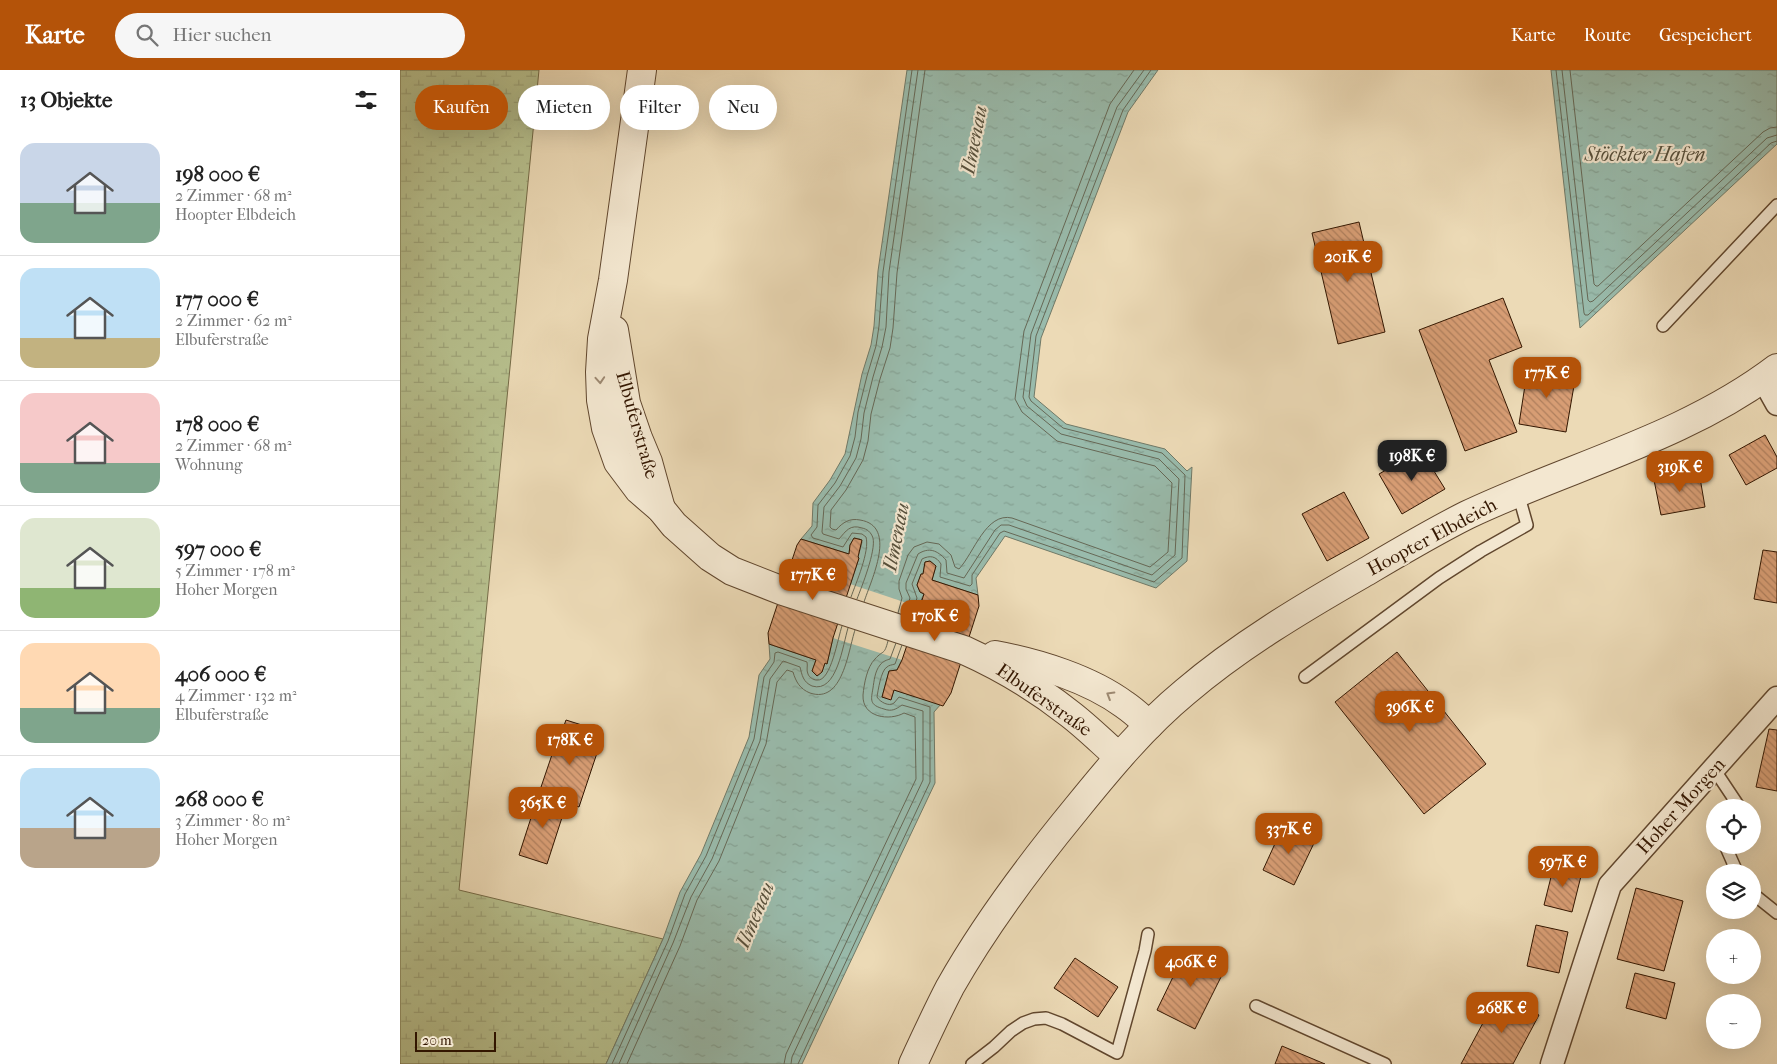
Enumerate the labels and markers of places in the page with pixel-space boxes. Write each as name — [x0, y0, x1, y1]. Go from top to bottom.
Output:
pin: 201K € — [1307, 240, 1389, 283]
pin: 177K € — [1506, 356, 1588, 399]
pin: 198K € — [1371, 440, 1453, 482]
pin: 319K € — [1639, 450, 1721, 493]
pin: 177K € — [772, 558, 854, 601]
pin: 170K € — [894, 600, 976, 642]
pin: 396K € — [1369, 690, 1451, 733]
pin: 178K € — [529, 724, 611, 766]
pin: 365K € — [502, 786, 584, 829]
pin: 337K € — [1248, 812, 1330, 855]
pin: 597K € — [1522, 846, 1604, 888]
pin: 406K € — [1150, 946, 1232, 988]
pin: 268K € — [1461, 992, 1543, 1034]

